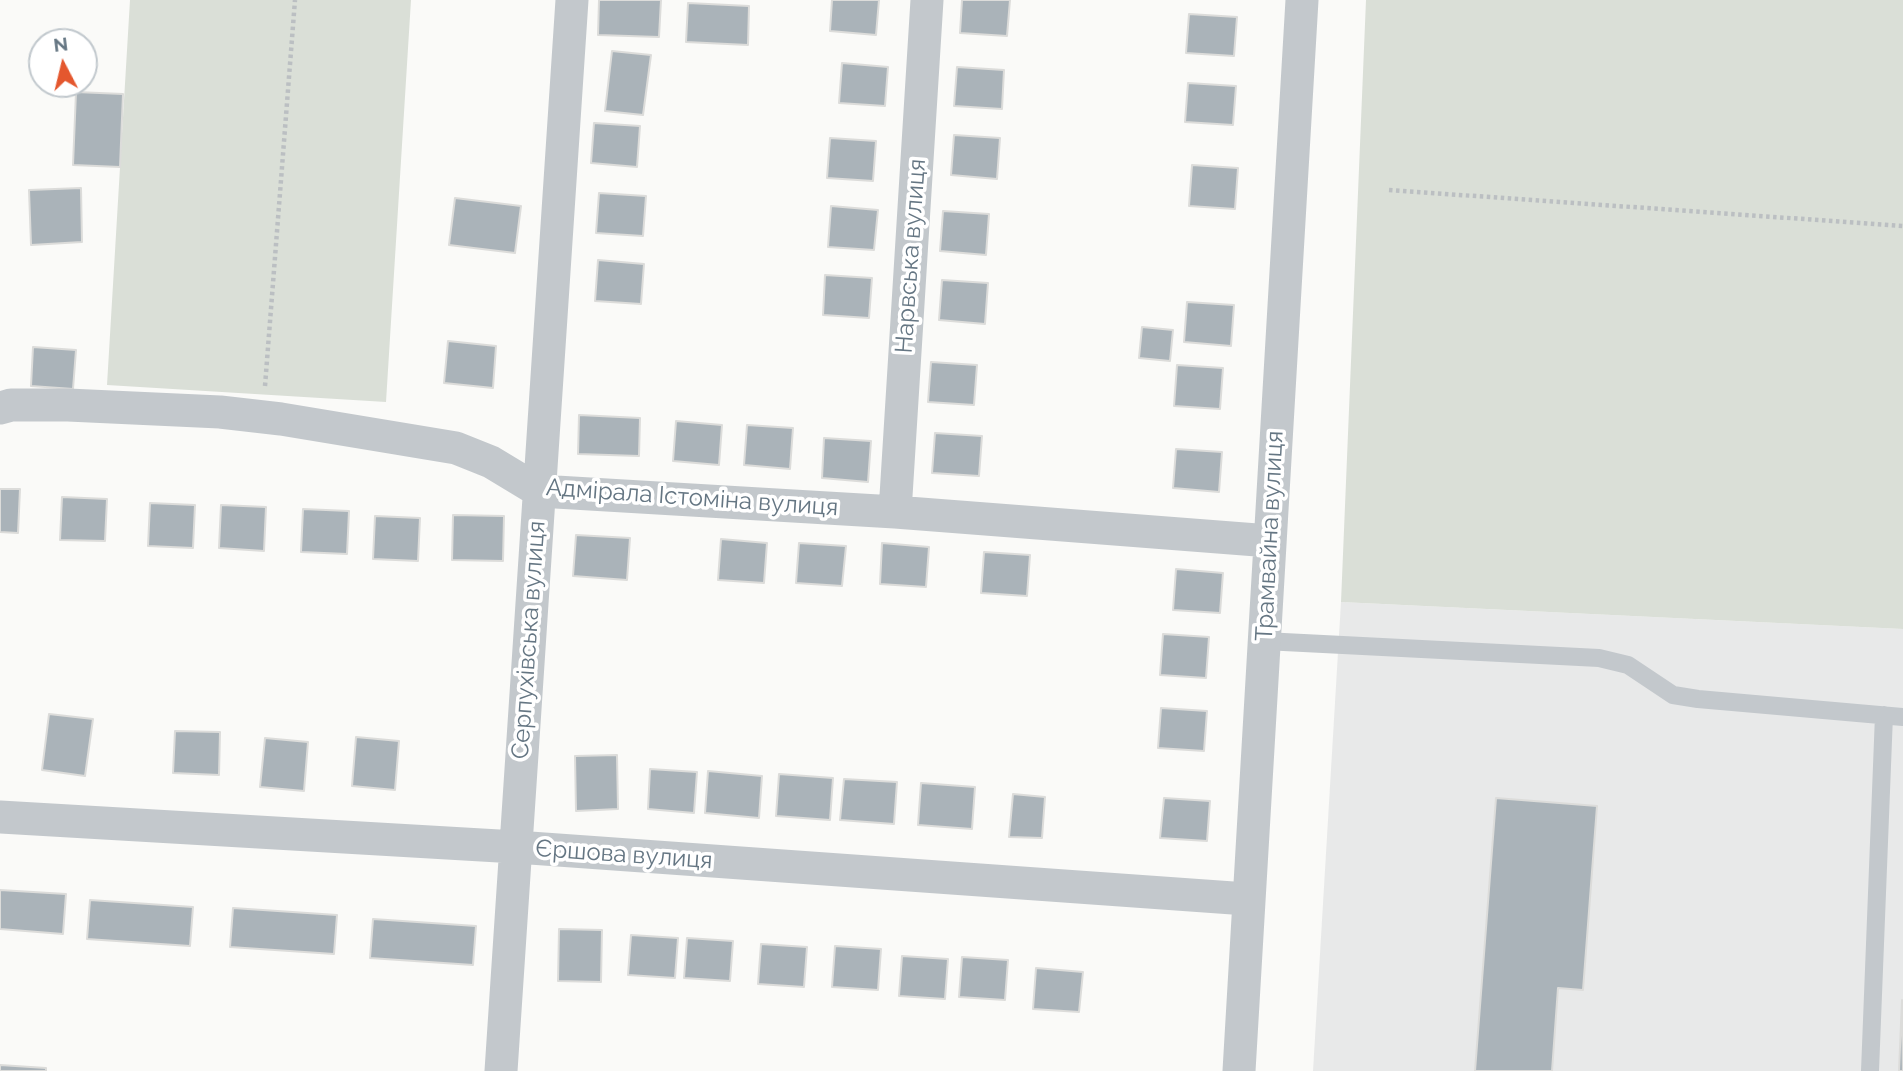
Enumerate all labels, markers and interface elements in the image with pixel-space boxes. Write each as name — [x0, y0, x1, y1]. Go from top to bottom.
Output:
north arrow — [28, 28, 98, 98]
text: N — [52, 32, 69, 56]
street label: Нарвська вулиця — [890, 158, 932, 354]
street label: Трамвайна вулиця — [1250, 430, 1290, 642]
street label: Адмірала Істоміна вулиця — [545, 473, 839, 523]
street label: Серпухівська вулиця — [506, 520, 552, 760]
street label: Єршова вулиця — [534, 834, 714, 876]

